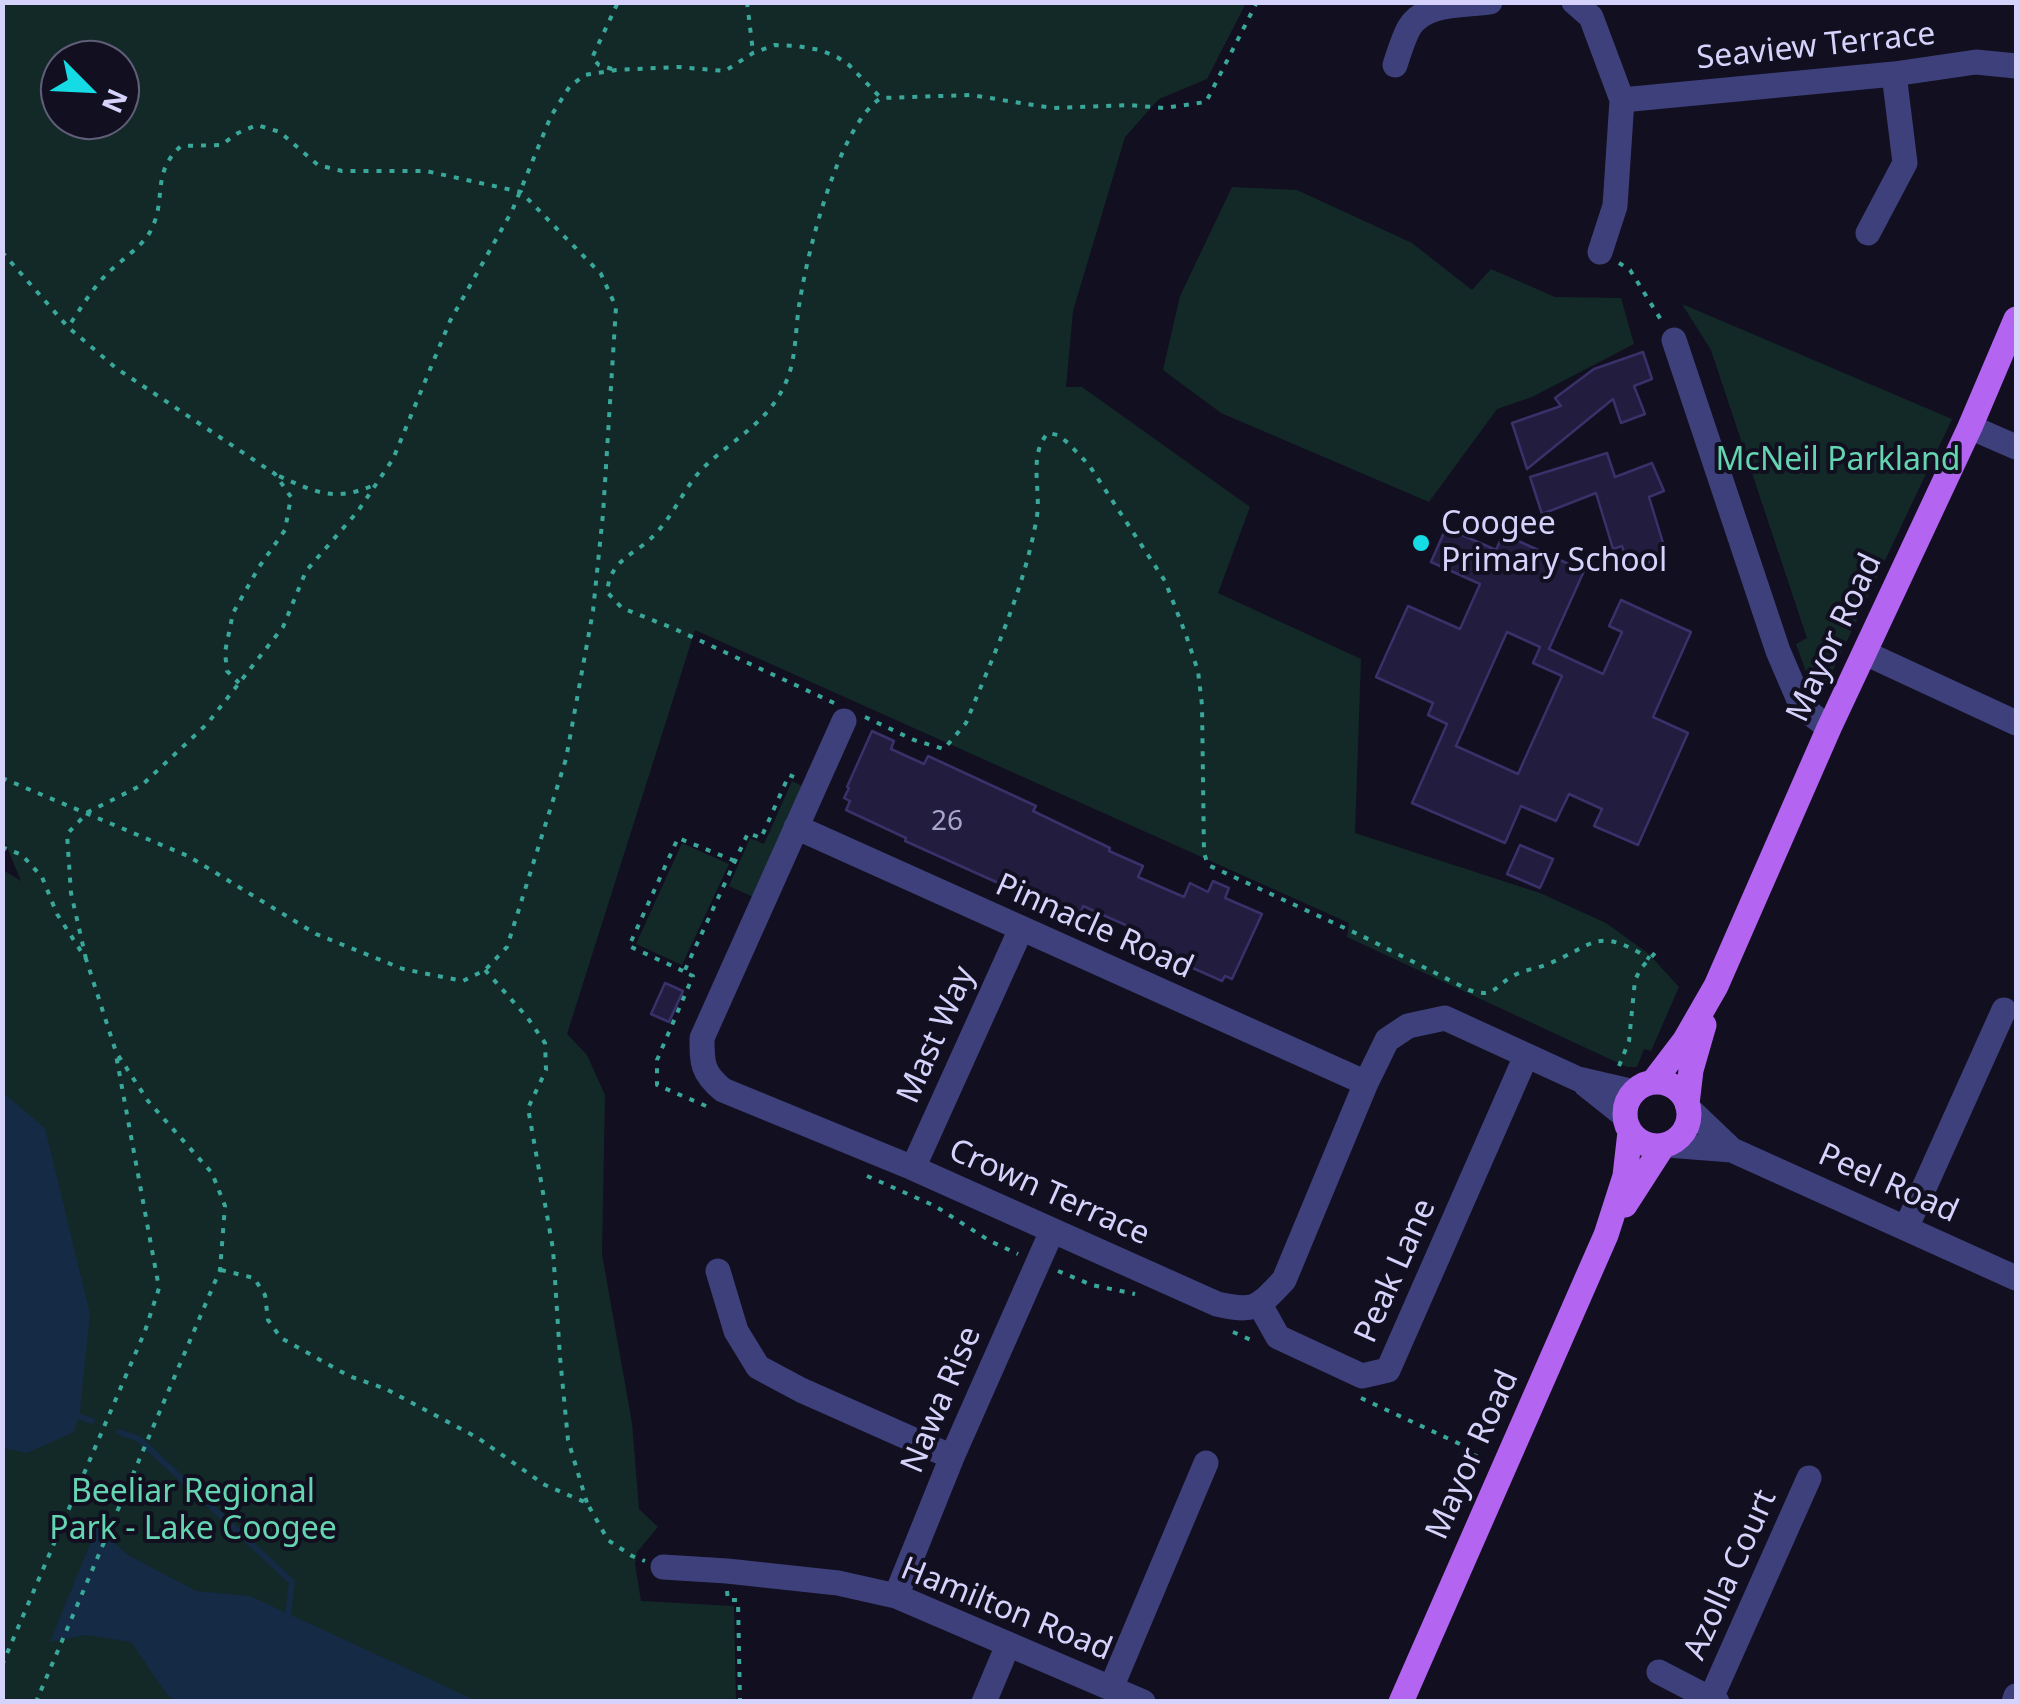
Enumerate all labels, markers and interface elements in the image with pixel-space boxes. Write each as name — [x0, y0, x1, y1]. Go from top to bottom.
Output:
street label: Seaview Terrace — [1695, 15, 1937, 79]
north arrow — [40, 40, 140, 140]
text: N — [94, 83, 138, 120]
park label: McNeil Parkland — [1716, 442, 1960, 480]
place label: Coogee Primary School — [1441, 506, 1667, 581]
marker: Coogee Primary School — [1410, 532, 1432, 554]
street label: Mayor Road — [1779, 548, 1891, 728]
house number: 26 — [931, 805, 963, 839]
street label: Pinnacle Road — [989, 866, 1199, 988]
street label: Mast Way — [890, 961, 984, 1109]
street label: Crown Terrace — [943, 1132, 1155, 1254]
street label: Peel Road — [1812, 1136, 1964, 1232]
street label: Peak Lane — [1347, 1193, 1445, 1349]
street label: Nawa Rise — [894, 1321, 990, 1479]
street label: Mayor Road — [1419, 1364, 1527, 1546]
park label: Beeliar Regional Park - Lake Coogee — [49, 1474, 337, 1549]
street label: Azolla Court — [1676, 1484, 1786, 1666]
street label: Hamilton Road — [895, 1550, 1117, 1670]

